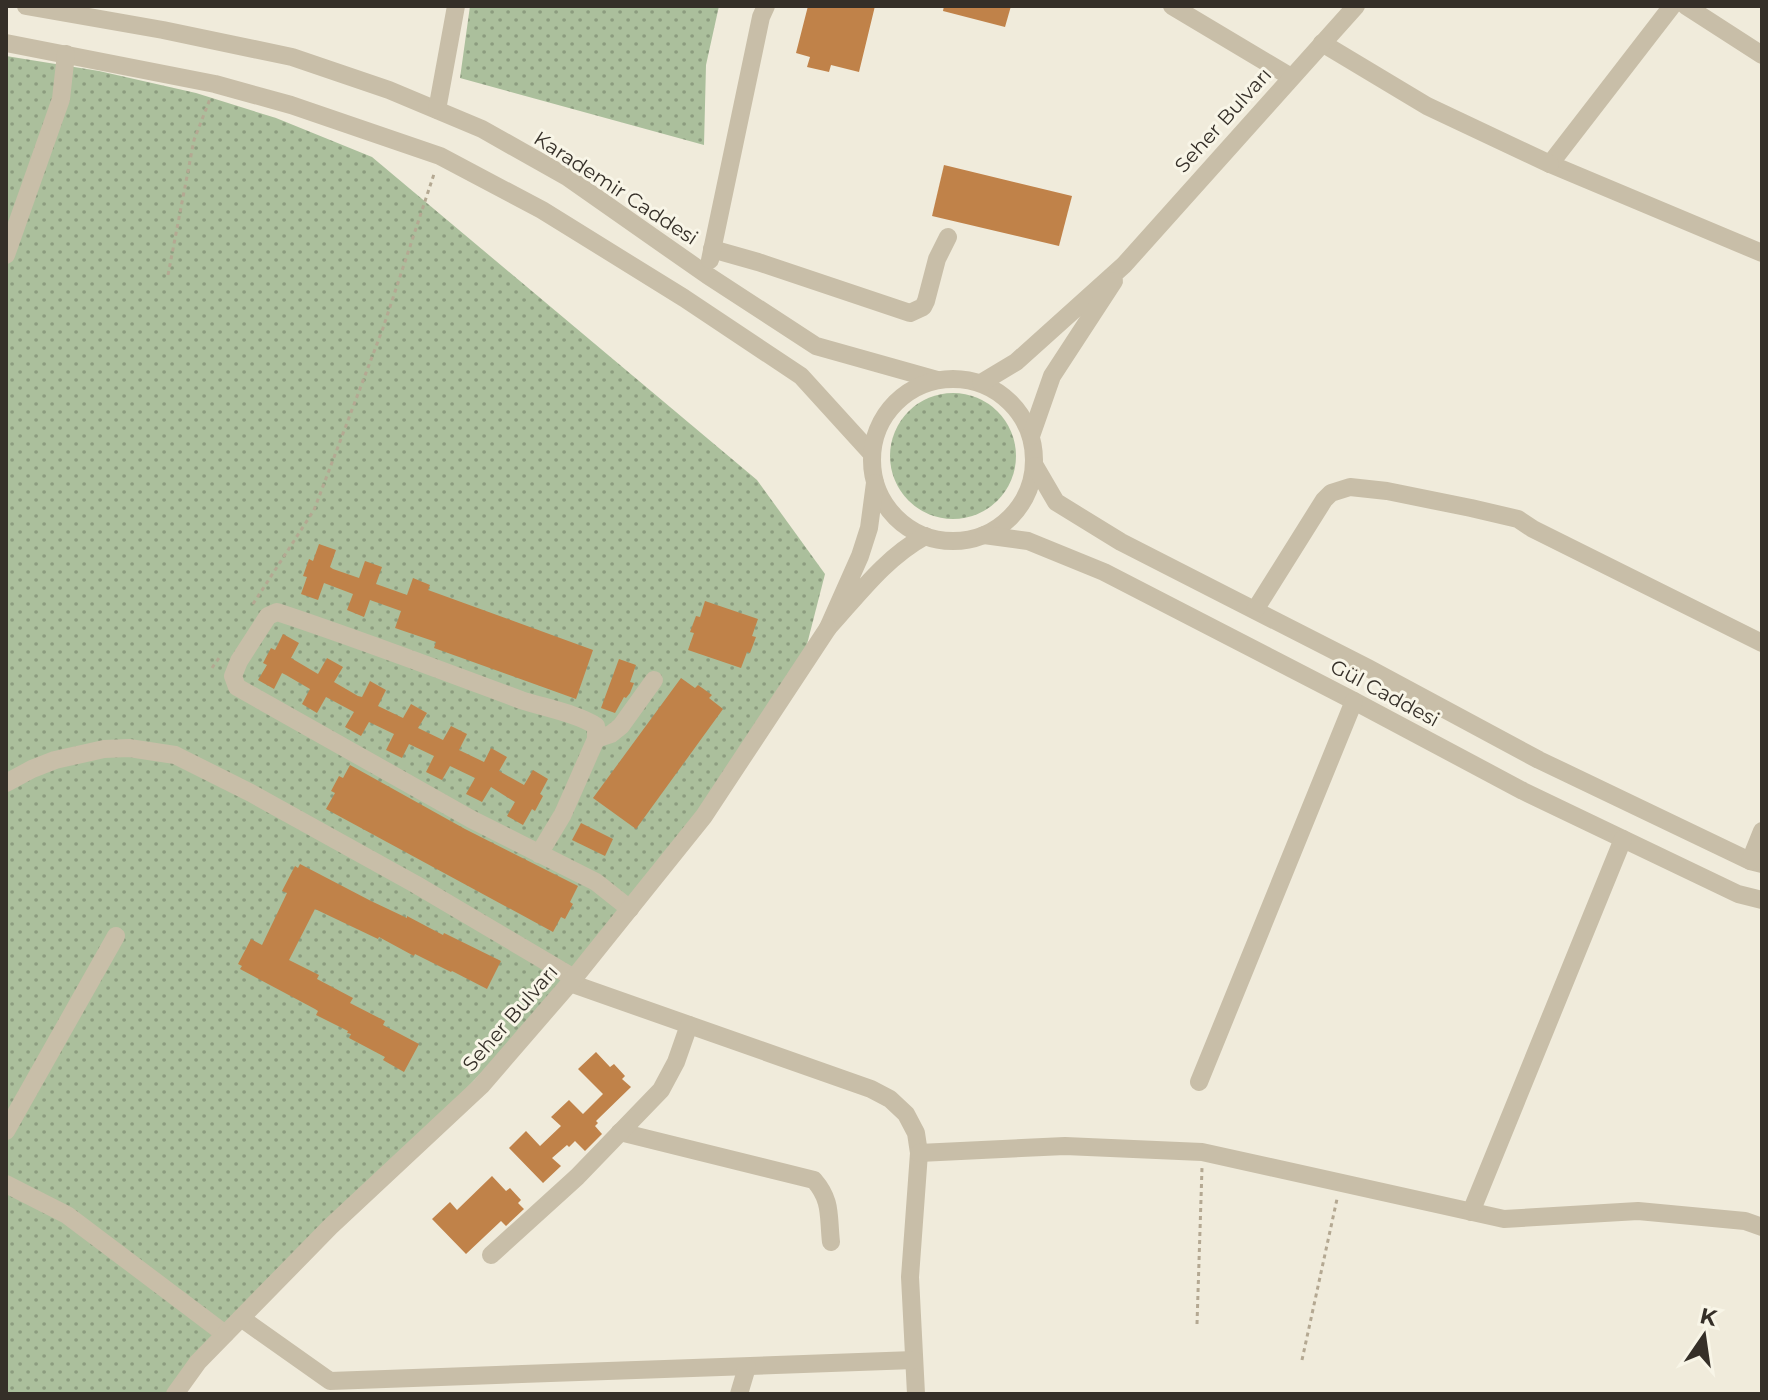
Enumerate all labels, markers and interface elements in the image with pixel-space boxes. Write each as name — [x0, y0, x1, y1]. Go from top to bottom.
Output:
street label: Seher Bulvarı — [1170, 63, 1276, 177]
street label: Karademir Caddesi — [530, 126, 702, 250]
street label: Gül Caddesi — [1327, 654, 1443, 732]
street label: Seher Bulvarı — [457, 960, 563, 1076]
north arrow — [1664, 1296, 1744, 1376]
text: K — [1697, 1302, 1720, 1332]

